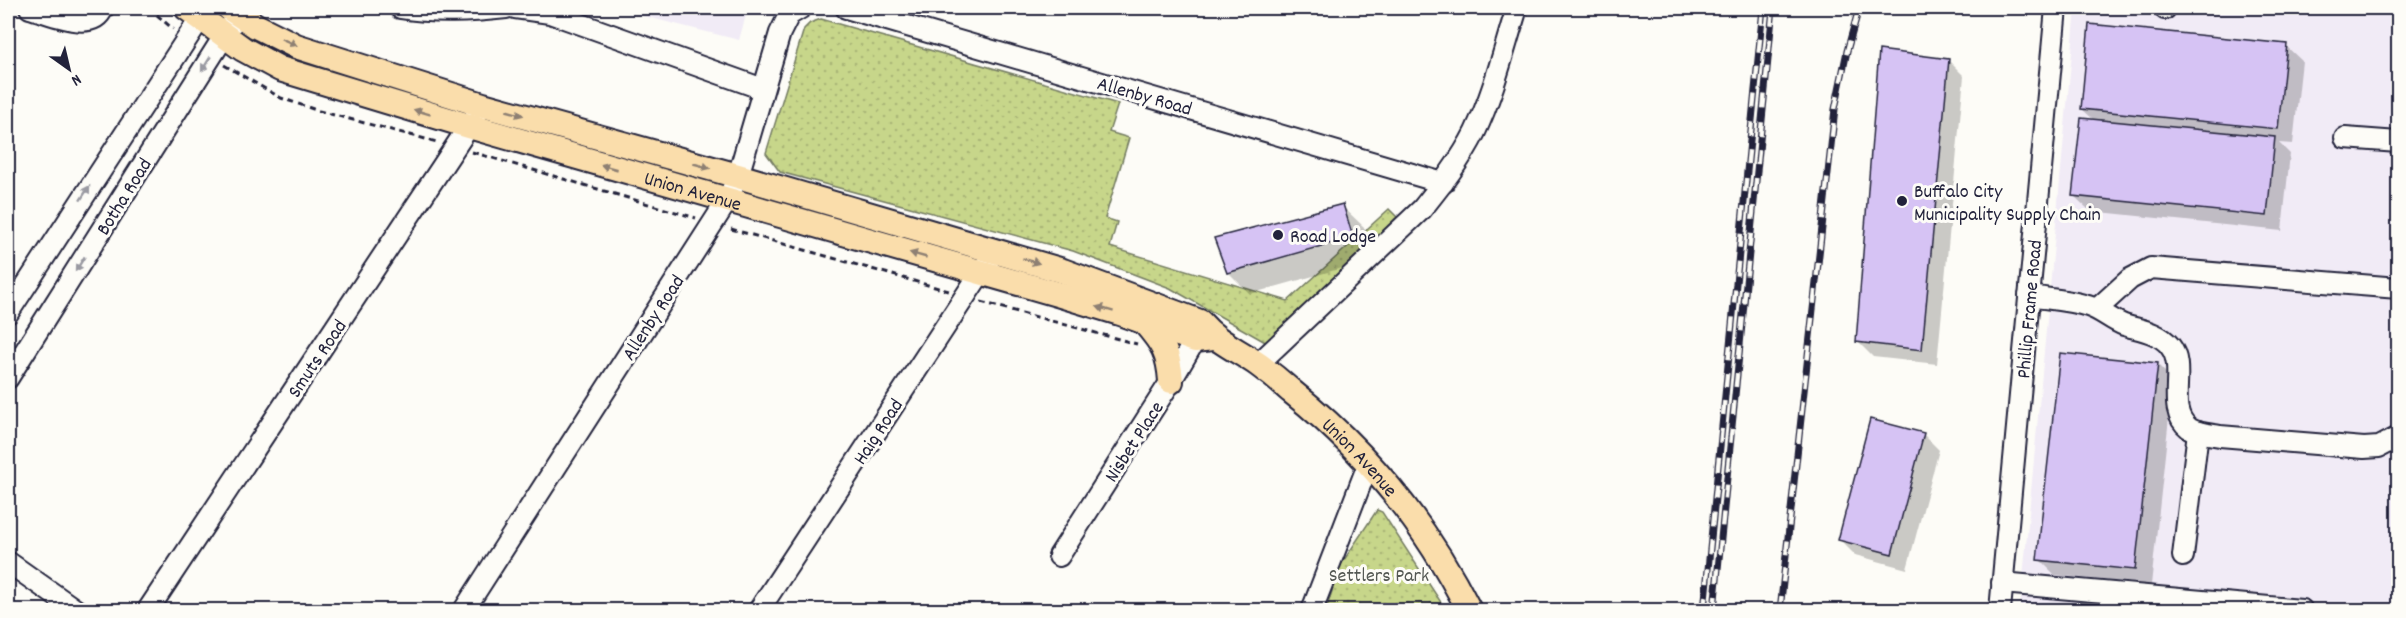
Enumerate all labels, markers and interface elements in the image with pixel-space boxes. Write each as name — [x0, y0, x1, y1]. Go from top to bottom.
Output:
one-way arrow — [280, 38, 297, 47]
north arrow — [39, 39, 99, 99]
one-way arrow — [201, 55, 212, 72]
text: N — [66, 68, 86, 91]
street label: Allenby Road — [1094, 71, 1195, 125]
one-way arrow — [413, 107, 431, 116]
one-way arrow — [506, 109, 524, 119]
street label: Botha Road — [91, 154, 160, 242]
one-way arrow — [600, 162, 618, 171]
one-way arrow — [694, 162, 712, 171]
street label: Union Avenue — [640, 166, 744, 220]
place label: Buffalo City Municipality Supply Chain — [1914, 179, 2101, 230]
one-way arrow — [80, 185, 91, 202]
marker: Buffalo City Municipality Supply Chain — [1895, 194, 1909, 208]
place label: Road Lodge — [1290, 224, 1376, 252]
marker: Road Lodge — [1271, 228, 1285, 242]
street label: Phillip Frame Road — [2011, 239, 2051, 380]
one-way arrow — [909, 250, 927, 259]
one-way arrow — [74, 256, 85, 272]
one-way arrow — [1022, 257, 1040, 266]
street label: Allenby Road — [616, 270, 693, 367]
one-way arrow — [1096, 304, 1114, 313]
street label: Smuts Road — [282, 315, 355, 404]
street label: Haig Road — [848, 394, 911, 471]
street label: Nisbet Place — [1099, 397, 1172, 489]
street label: Union Avenue — [1314, 413, 1403, 504]
park label: Settlers Park — [1329, 563, 1429, 591]

